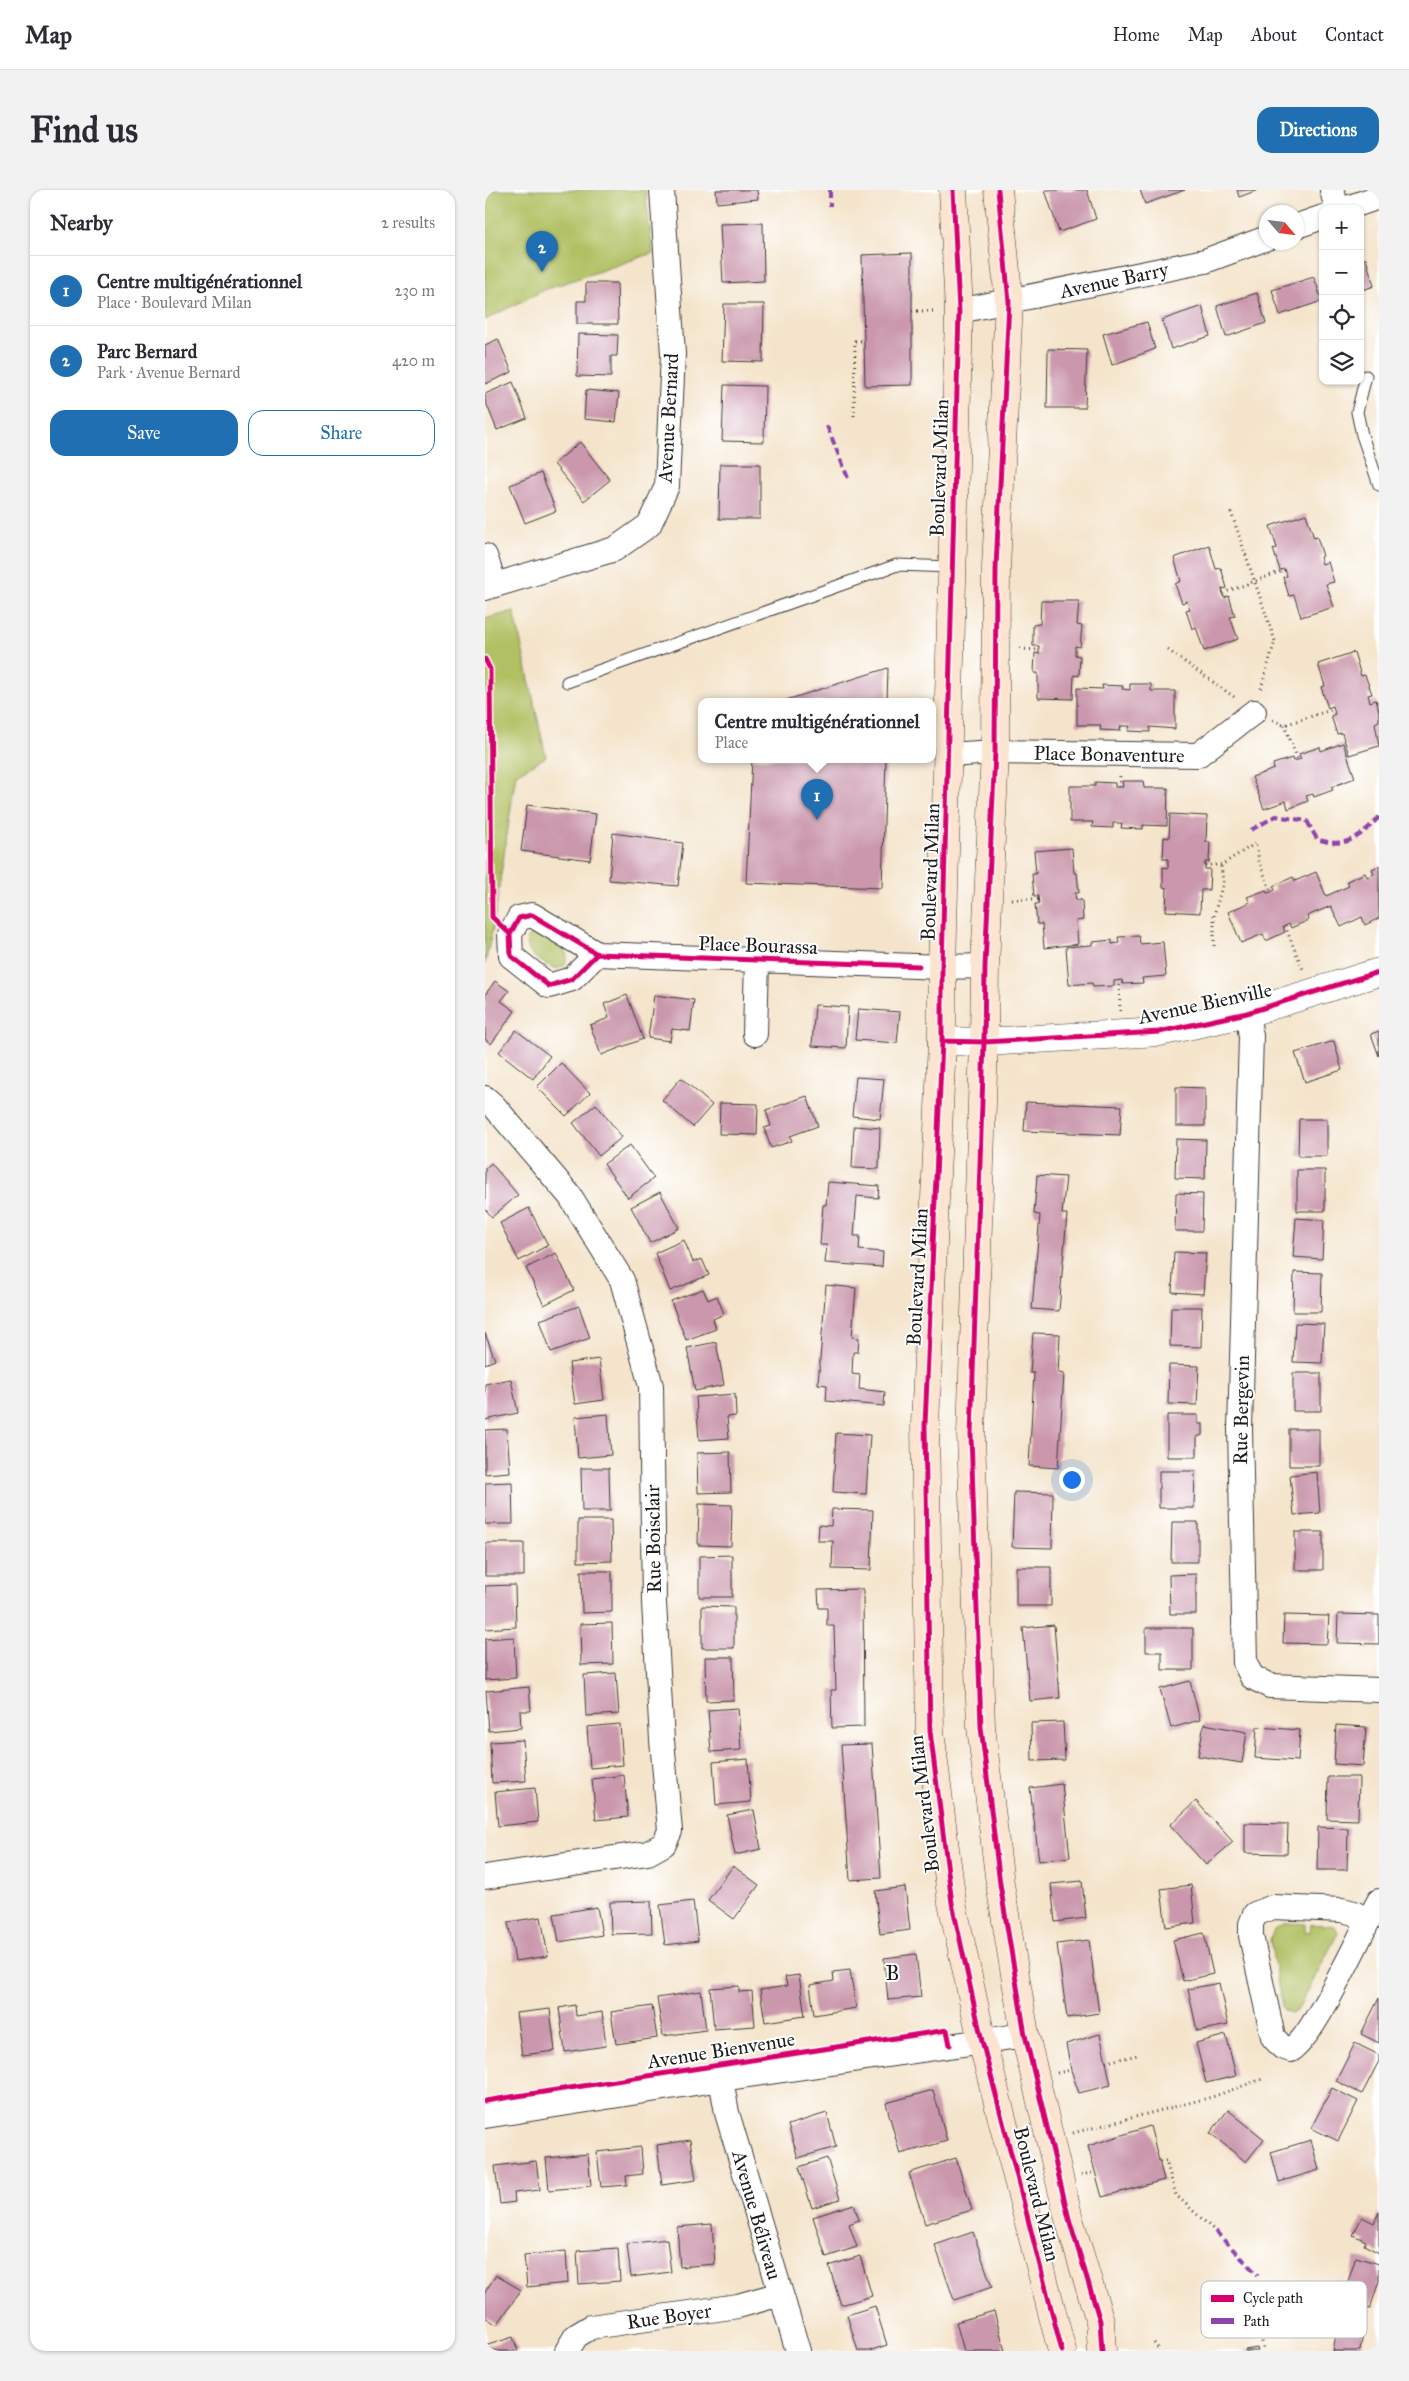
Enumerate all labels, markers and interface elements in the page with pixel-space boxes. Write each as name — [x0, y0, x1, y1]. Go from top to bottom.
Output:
text: Map — [25, 20, 72, 50]
text: Home — [1113, 24, 1160, 46]
text: Map — [1188, 24, 1223, 46]
text: About — [1251, 24, 1297, 46]
text: Contact — [1325, 24, 1384, 46]
button: Directions — [1257, 107, 1379, 153]
text: Find us — [30, 109, 138, 152]
north arrow — [1259, 205, 1304, 250]
map controls — [1319, 205, 1364, 385]
button: + — [1319, 205, 1364, 250]
text: Nearby — [50, 210, 113, 236]
text: 2 results — [381, 213, 435, 232]
pin: 2 — [526, 231, 558, 272]
button: − — [1319, 250, 1364, 295]
street label: Avenue Barry — [1057, 257, 1171, 303]
text: Centre multigénérationnel — [97, 270, 302, 293]
text: 1 — [63, 281, 69, 300]
text: 230 m — [395, 281, 435, 300]
text: Place · Boulevard Milan — [97, 293, 252, 312]
button: locate — [1319, 295, 1364, 340]
text: Parc Bernard — [97, 340, 197, 363]
button: layers — [1319, 340, 1364, 385]
text: 2 — [62, 351, 70, 370]
text: 420 m — [392, 351, 435, 370]
street label: Avenue Bernard — [653, 352, 683, 485]
text: Park · Avenue Bernard — [97, 363, 240, 382]
street label: Boulevard Milan — [925, 398, 953, 538]
button: Save — [50, 410, 238, 456]
button: Share — [248, 410, 435, 456]
popup — [698, 698, 936, 763]
text: Centre multigénérationnel — [714, 710, 920, 733]
text: Place — [714, 733, 748, 752]
street label: Place Bonaventure — [1033, 741, 1185, 767]
pin: 1 — [801, 779, 833, 820]
street label: Boulevard Milan — [916, 802, 944, 942]
street label: Place Bourassa — [698, 931, 819, 959]
street label: Avenue Bienville — [1135, 977, 1274, 1029]
street label: Boulevard Milan — [901, 1207, 933, 1347]
street label: Rue Bergevin — [1228, 1355, 1255, 1465]
your location — [1059, 1467, 1085, 1493]
street label: Rue Boisclair — [640, 1484, 666, 1594]
street label: Boulevard Milan — [904, 1734, 944, 1874]
district label: B — [886, 1960, 900, 1986]
street label: Avenue Bienvenue — [644, 2026, 797, 2074]
street label: Boulevard Milan — [1009, 2124, 1065, 2264]
street label: Avenue Béliveau — [727, 2147, 787, 2283]
legend — [1201, 2281, 1367, 2338]
text: Cycle path — [1243, 2290, 1303, 2307]
street label: Rue Boyer — [625, 2298, 713, 2334]
text: Path — [1243, 2313, 1270, 2330]

